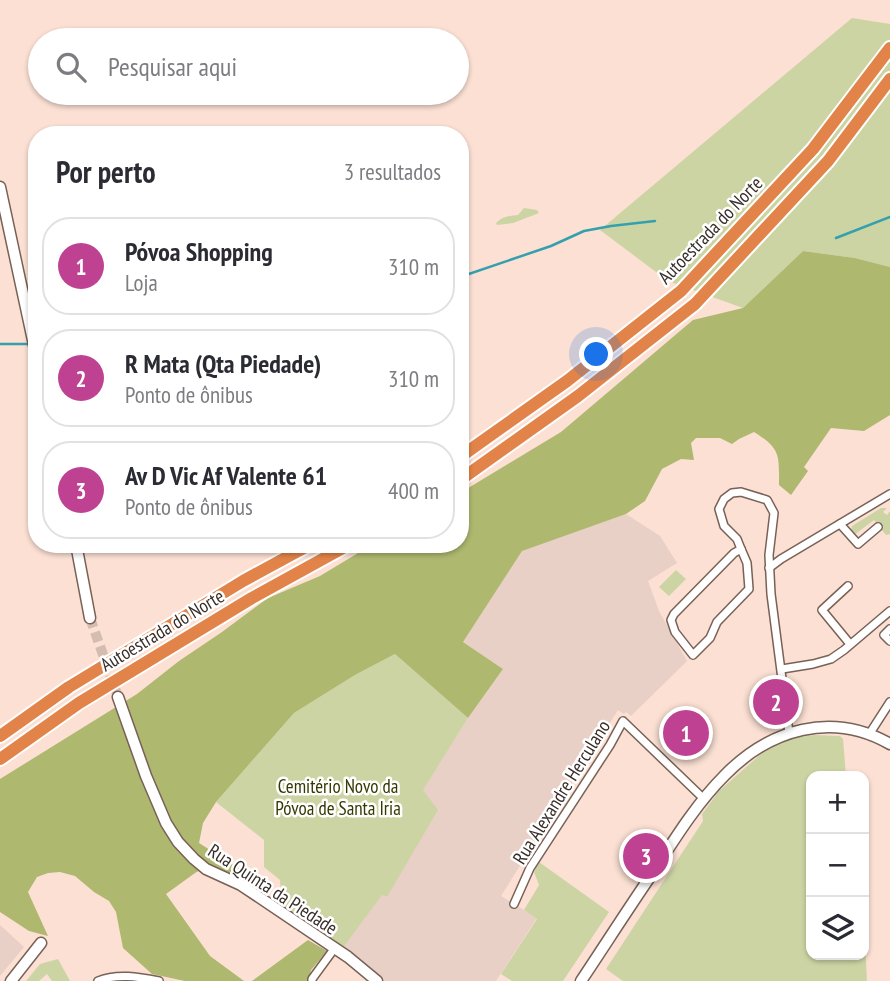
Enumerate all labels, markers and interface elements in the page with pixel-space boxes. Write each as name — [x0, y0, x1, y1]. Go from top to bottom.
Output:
search box — [28, 28, 469, 105]
icon: search — [52, 48, 90, 86]
text: Pesquisar aqui — [108, 50, 237, 83]
text: Por perto — [56, 152, 156, 191]
text: 3 resultados — [344, 157, 441, 186]
street label: Autoestrada do Norte — [653, 171, 767, 289]
text: Póvoa Shopping — [125, 235, 273, 268]
text: 1 — [76, 252, 87, 281]
text: 310 m — [388, 252, 439, 281]
text: Loja — [125, 268, 158, 297]
your location — [579, 337, 613, 371]
text: R Mata (Qta Piedade) — [125, 347, 321, 380]
text: 2 — [76, 364, 87, 393]
text: 310 m — [388, 364, 439, 393]
text: Ponto de ônibus — [125, 380, 253, 409]
text: Av D Vic Af Valente 61 — [125, 459, 327, 492]
text: 3 — [76, 476, 87, 505]
text: 400 m — [388, 476, 439, 505]
text: Ponto de ônibus — [125, 492, 253, 521]
street label: Autoestrada do Norte — [96, 584, 228, 676]
pin: 2 — [753, 676, 799, 728]
pin: 1 — [663, 707, 709, 759]
street label: Rua Alexandre Herculano — [507, 716, 615, 868]
map controls — [806, 771, 869, 960]
button: + — [806, 771, 869, 834]
park label: Cemitério Novo da Póvoa de Santa Iria — [275, 774, 401, 820]
pin: 3 — [623, 830, 669, 882]
button: − — [806, 834, 869, 897]
street label: Rua Quinta da Piedade — [204, 838, 342, 940]
button: layers — [806, 897, 869, 960]

